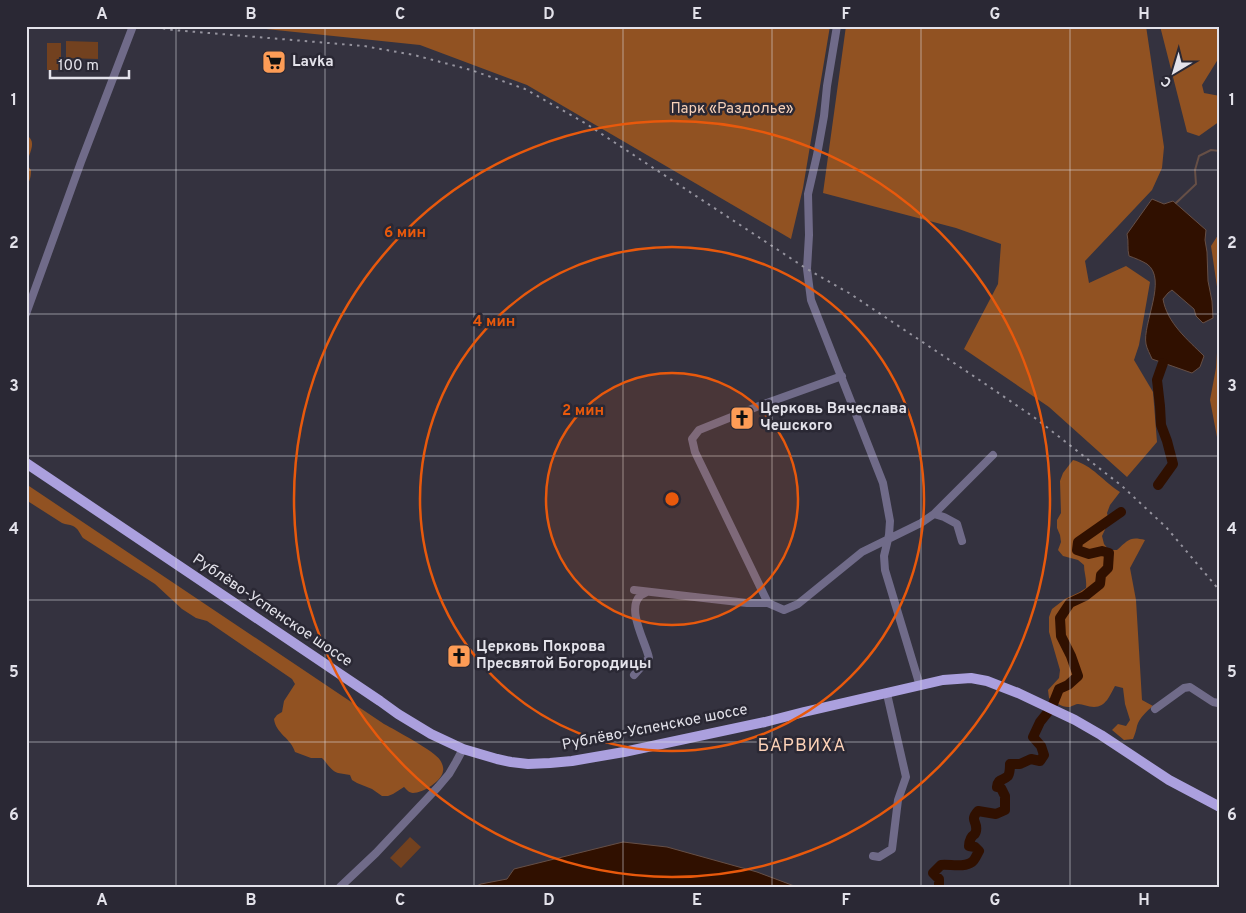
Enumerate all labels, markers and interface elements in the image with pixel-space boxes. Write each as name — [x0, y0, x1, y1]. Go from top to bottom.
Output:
text: A — [96, 5, 108, 25]
text: B — [245, 5, 257, 25]
text: C — [395, 5, 405, 25]
text: D — [543, 5, 555, 25]
text: E — [692, 5, 702, 25]
text: F — [841, 5, 851, 25]
text: G — [990, 5, 1000, 25]
text: H — [1138, 5, 1150, 25]
scale bar — [50, 48, 129, 80]
north arrow — [1148, 48, 1198, 98]
supermarket icon: Lavka — [261, 49, 287, 75]
place label: Lavka — [292, 53, 334, 72]
text: 100 m — [58, 57, 99, 76]
text: С — [1158, 72, 1176, 91]
text: 1 — [11, 91, 17, 111]
text: 1 — [1229, 91, 1235, 111]
park label: Парк «Раздолье» — [671, 100, 794, 119]
text: 6 мин — [384, 224, 426, 243]
text: 2 — [9, 234, 19, 254]
text: 2 — [1227, 234, 1237, 254]
text: 4 мин — [473, 313, 515, 332]
text: 3 — [9, 377, 19, 397]
text: 3 — [1227, 377, 1237, 397]
place label: Церковь Вячеслава Чешского — [760, 400, 907, 436]
text: 2 мин — [562, 402, 604, 421]
church icon: Церковь Вячеслава Чешского — [729, 405, 755, 431]
centre of rings — [663, 490, 681, 508]
text: 4 — [9, 520, 19, 540]
text: 4 — [1227, 520, 1237, 540]
street label: Рублёво-Успенское шоссе — [188, 550, 356, 672]
place label: Церковь Покрова Пресвятой Богородицы — [476, 638, 651, 674]
church icon: Церковь Покрова Пресвятой Богородицы — [446, 643, 472, 669]
text: 5 — [9, 663, 19, 683]
text: 5 — [1227, 663, 1237, 683]
street label: Рублёво-Успенское шоссе — [561, 701, 749, 755]
district label: БАРВИХА — [757, 735, 847, 758]
text: 6 — [9, 806, 19, 826]
text: 6 — [1227, 806, 1237, 826]
text: A — [96, 891, 108, 911]
text: B — [245, 891, 257, 911]
text: C — [395, 891, 405, 911]
text: D — [543, 891, 555, 911]
text: E — [692, 891, 702, 911]
text: F — [841, 891, 851, 911]
text: G — [990, 891, 1000, 911]
text: H — [1138, 891, 1150, 911]

